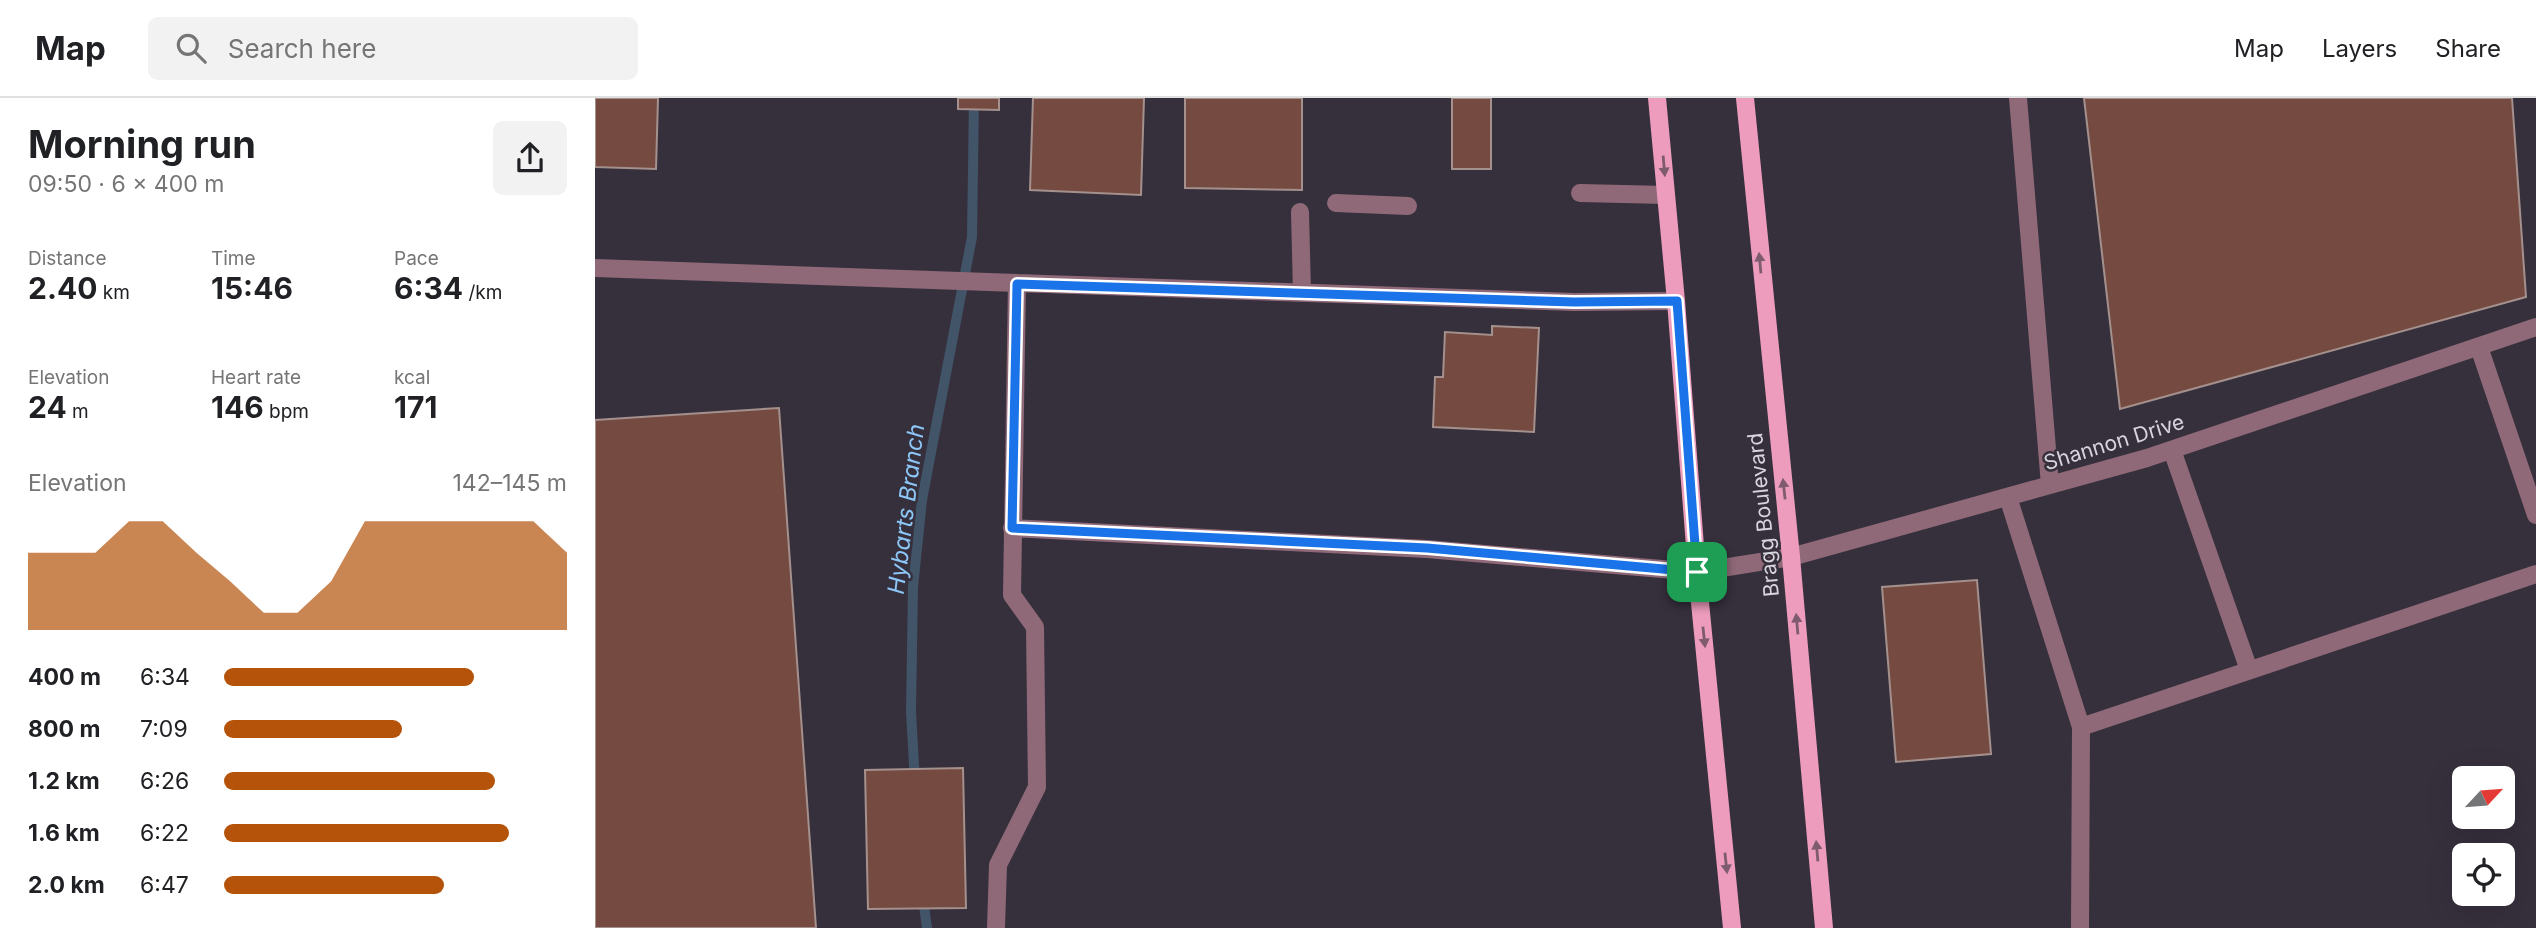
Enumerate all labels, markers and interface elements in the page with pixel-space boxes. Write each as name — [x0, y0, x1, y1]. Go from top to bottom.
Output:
search box — [148, 17, 638, 80]
text: Map — [35, 28, 106, 68]
icon: search — [172, 29, 210, 67]
text: Search here — [228, 33, 376, 64]
text: Map — [2234, 34, 2284, 63]
text: Layers — [2322, 34, 2397, 63]
text: Share — [2435, 34, 2501, 63]
text: Morning run — [28, 121, 256, 167]
button: share — [493, 121, 567, 195]
one-way arrow — [1658, 155, 1669, 177]
text: 09:50 · 6 × 400 m — [28, 170, 224, 198]
text: Distance — [28, 247, 106, 270]
text: Time — [211, 247, 256, 270]
text: Pace — [394, 247, 439, 270]
one-way arrow — [1754, 252, 1765, 274]
text: 2.40 — [28, 270, 97, 306]
text: 15:46 — [211, 270, 293, 306]
text: 6:34 — [394, 270, 463, 306]
text: km — [97, 281, 130, 304]
text: /km — [463, 281, 502, 304]
text: Elevation — [28, 366, 109, 389]
text: Heart rate — [211, 366, 301, 389]
text: kcal — [394, 366, 430, 389]
text: 24 — [28, 389, 67, 425]
text: 146 — [211, 389, 264, 425]
text: 171 — [394, 389, 437, 425]
text: m — [67, 400, 89, 423]
text: bpm — [264, 400, 309, 423]
street label: Shannon Drive — [2041, 409, 2187, 475]
water label: Hybarts Branch — [882, 422, 930, 596]
street label: Bragg Boulevard — [1742, 432, 1784, 598]
text: Elevation — [28, 469, 127, 497]
text: 142–145 m — [452, 469, 567, 497]
one-way arrow — [1778, 478, 1789, 500]
pin — [1667, 542, 1727, 602]
icon: arrive — [1678, 553, 1716, 591]
one-way arrow — [1791, 613, 1802, 635]
one-way arrow — [1699, 626, 1710, 648]
text: 400 m — [28, 663, 101, 691]
text: 6:34 — [140, 663, 190, 691]
text: 800 m — [28, 715, 100, 743]
text: 7:09 — [140, 715, 188, 743]
north arrow — [2452, 766, 2515, 830]
map controls — [2452, 766, 2515, 906]
text: 1.2 km — [28, 767, 100, 795]
text: 6:26 — [140, 767, 189, 795]
text: 1.6 km — [28, 819, 100, 847]
text: 6:22 — [140, 819, 189, 847]
one-way arrow — [1811, 840, 1822, 862]
button: locate — [2452, 843, 2515, 906]
one-way arrow — [1721, 852, 1732, 874]
text: 2.0 km — [28, 871, 105, 899]
text: 6:47 — [140, 871, 189, 899]

